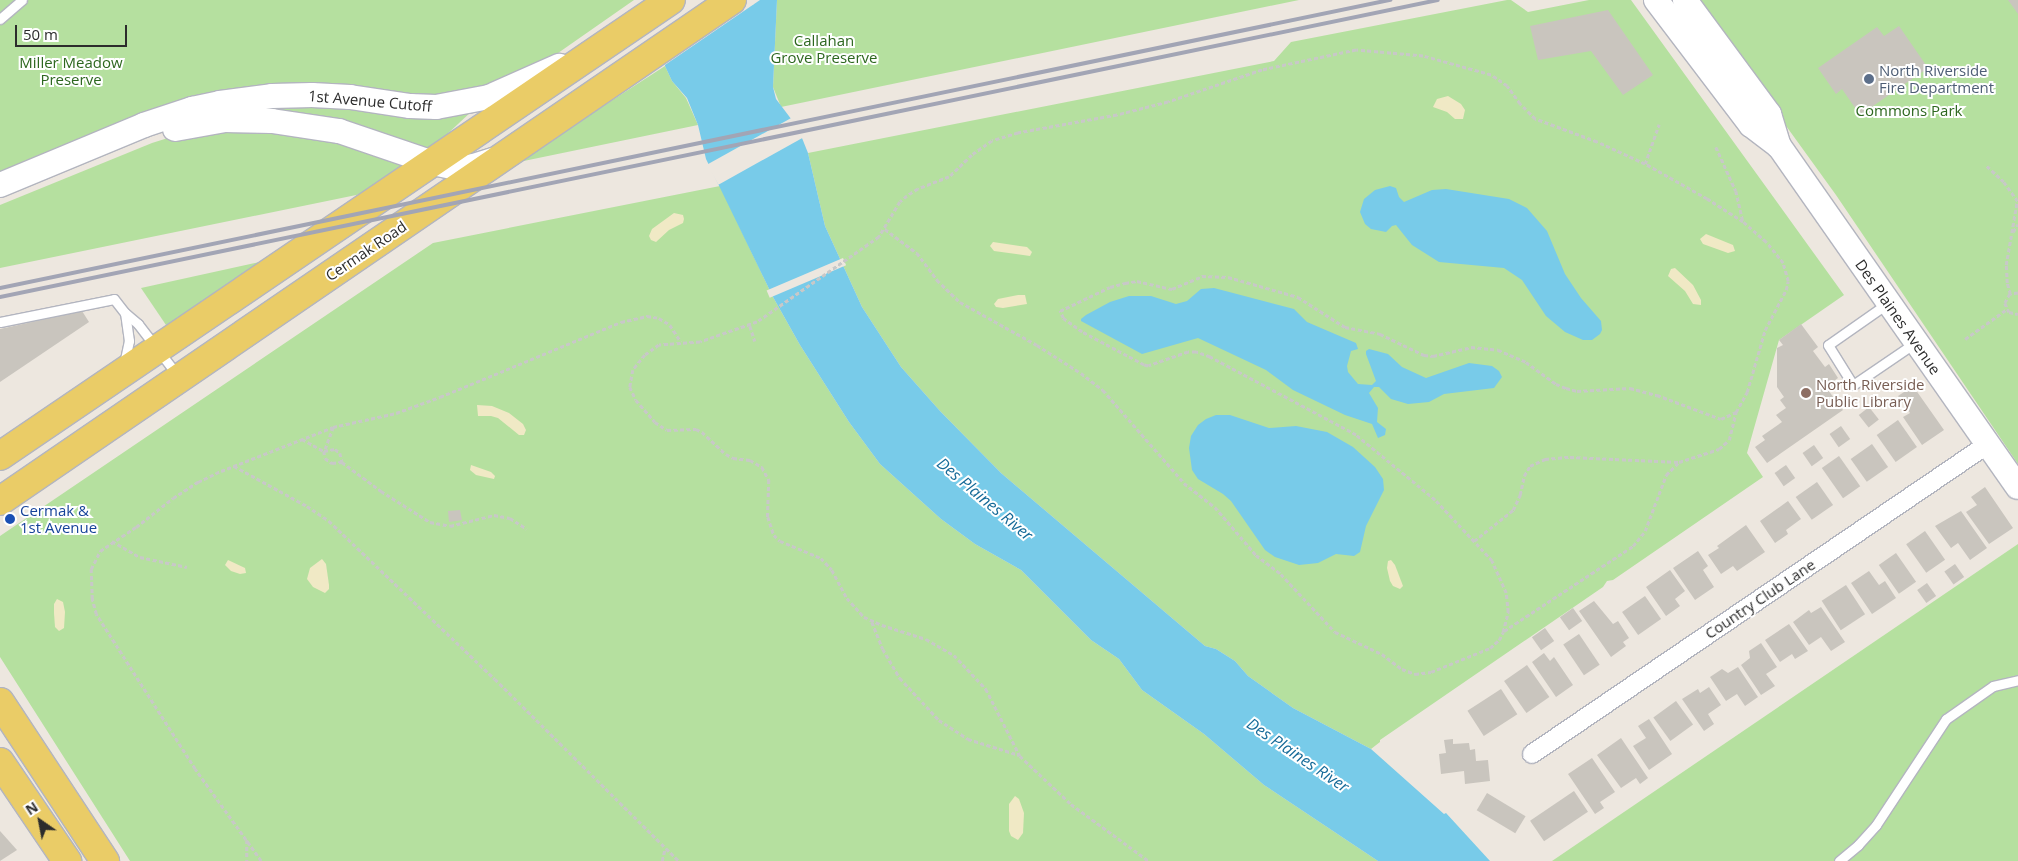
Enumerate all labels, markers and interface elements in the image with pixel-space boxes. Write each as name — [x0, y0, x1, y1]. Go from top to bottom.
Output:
scale bar — [18, 15, 130, 47]
text: 50 m — [23, 24, 58, 44]
park label: Callahan Grove Preserve — [770, 31, 878, 66]
park label: Miller Meadow Preserve — [19, 53, 123, 88]
place label: North Riverside Fire Department — [1879, 61, 1994, 96]
marker: North Riverside Fire Department — [1863, 73, 1875, 85]
street label: 1st Avenue Cutoff — [307, 87, 433, 115]
park label: Commons Park — [1856, 102, 1962, 120]
street label: Cermak Road — [322, 217, 410, 285]
street label: Des Plaines Avenue — [1852, 256, 1944, 378]
place label: North Riverside Public Library — [1816, 375, 1925, 410]
marker: North Riverside Public Library — [1800, 387, 1812, 399]
water label: Des Plaines River — [933, 453, 1037, 545]
place label: Cermak & 1st Avenue — [20, 501, 97, 536]
marker: Cermak & 1st Avenue — [4, 513, 16, 525]
street label: Country Club Lane — [1701, 555, 1819, 643]
water label: Des Plaines River — [1243, 714, 1353, 796]
north arrow — [15, 796, 65, 846]
text: N — [22, 797, 42, 819]

